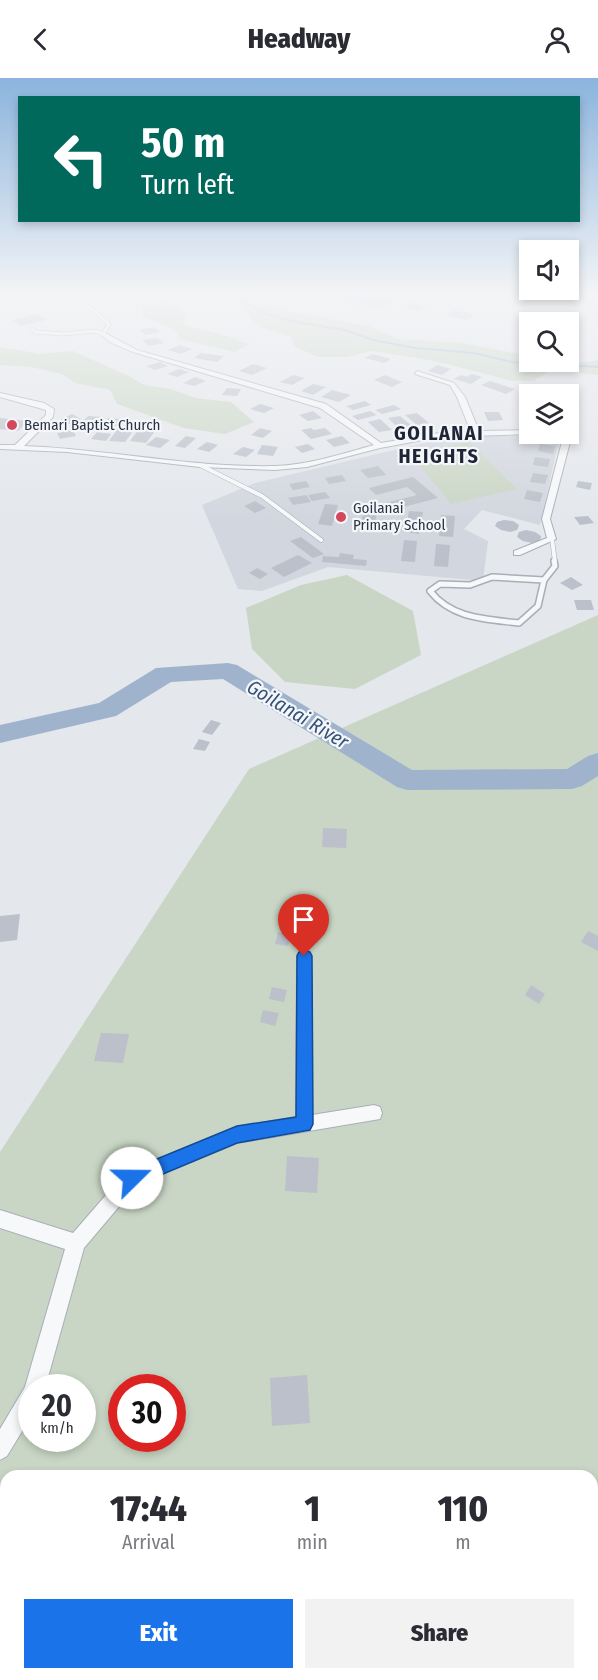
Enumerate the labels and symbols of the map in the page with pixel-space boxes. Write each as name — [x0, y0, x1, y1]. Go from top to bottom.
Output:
place label: Bemari Baptist Church — [24, 416, 160, 434]
marker: Bemari Baptist Church — [5, 418, 19, 432]
district label: GOILANAI HEIGHTS — [394, 421, 484, 468]
place label: Goilanai Primary School — [353, 499, 445, 534]
marker: Goilanai Primary School — [334, 510, 348, 524]
water label: Goilanai River — [243, 674, 354, 754]
pin — [278, 894, 329, 956]
position arrow — [100, 1146, 164, 1210]
speed limit sign: 30 — [108, 1374, 186, 1452]

